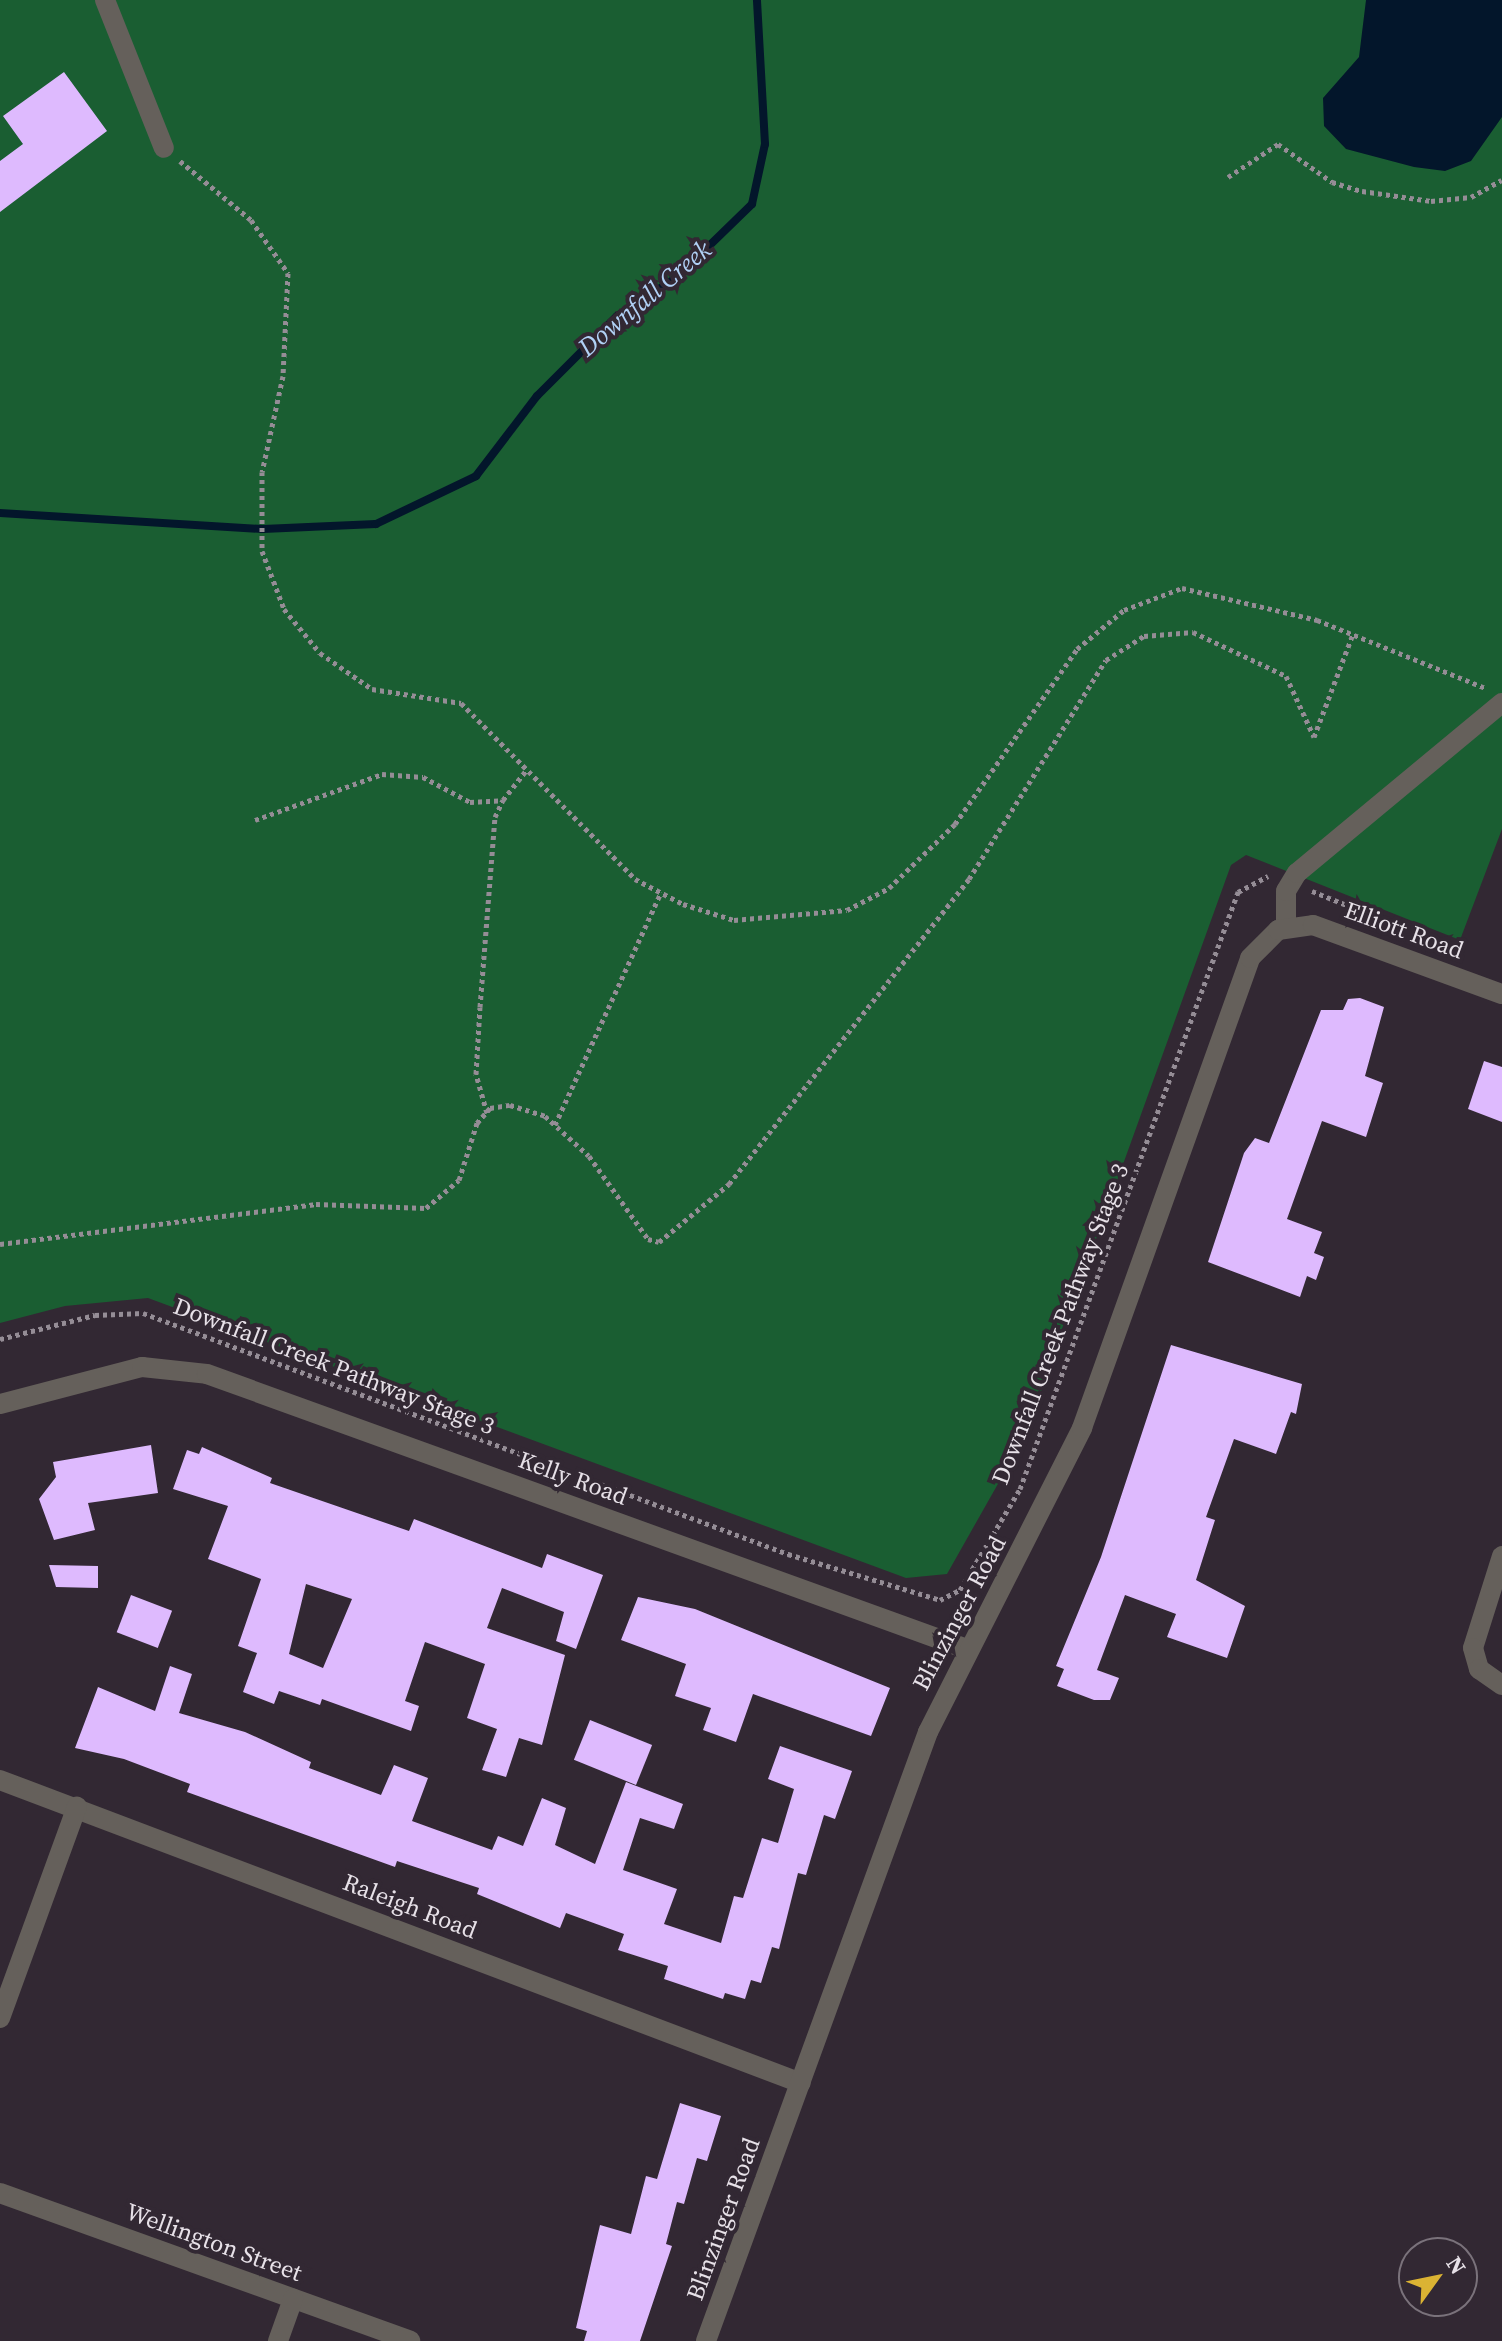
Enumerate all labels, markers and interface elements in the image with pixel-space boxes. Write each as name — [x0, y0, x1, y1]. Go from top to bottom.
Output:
water label: Downfall Creek — [572, 234, 718, 364]
street label: Elliott Road — [1341, 895, 1467, 965]
street label: Downfall Creek Pathway Stage 3 — [985, 1160, 1135, 1488]
street label: Downfall Creek Pathway Stage 3 — [170, 1291, 498, 1441]
street label: Kelly Road — [515, 1445, 631, 1511]
street label: Blinzinger Road — [906, 1531, 1012, 1695]
street label: Raleigh Road — [339, 1867, 481, 1945]
street label: Blinzinger Road — [680, 2134, 766, 2304]
street label: Wellington Street — [122, 2197, 306, 2287]
north arrow — [1398, 2237, 1478, 2317]
text: N — [1440, 2250, 1473, 2280]

